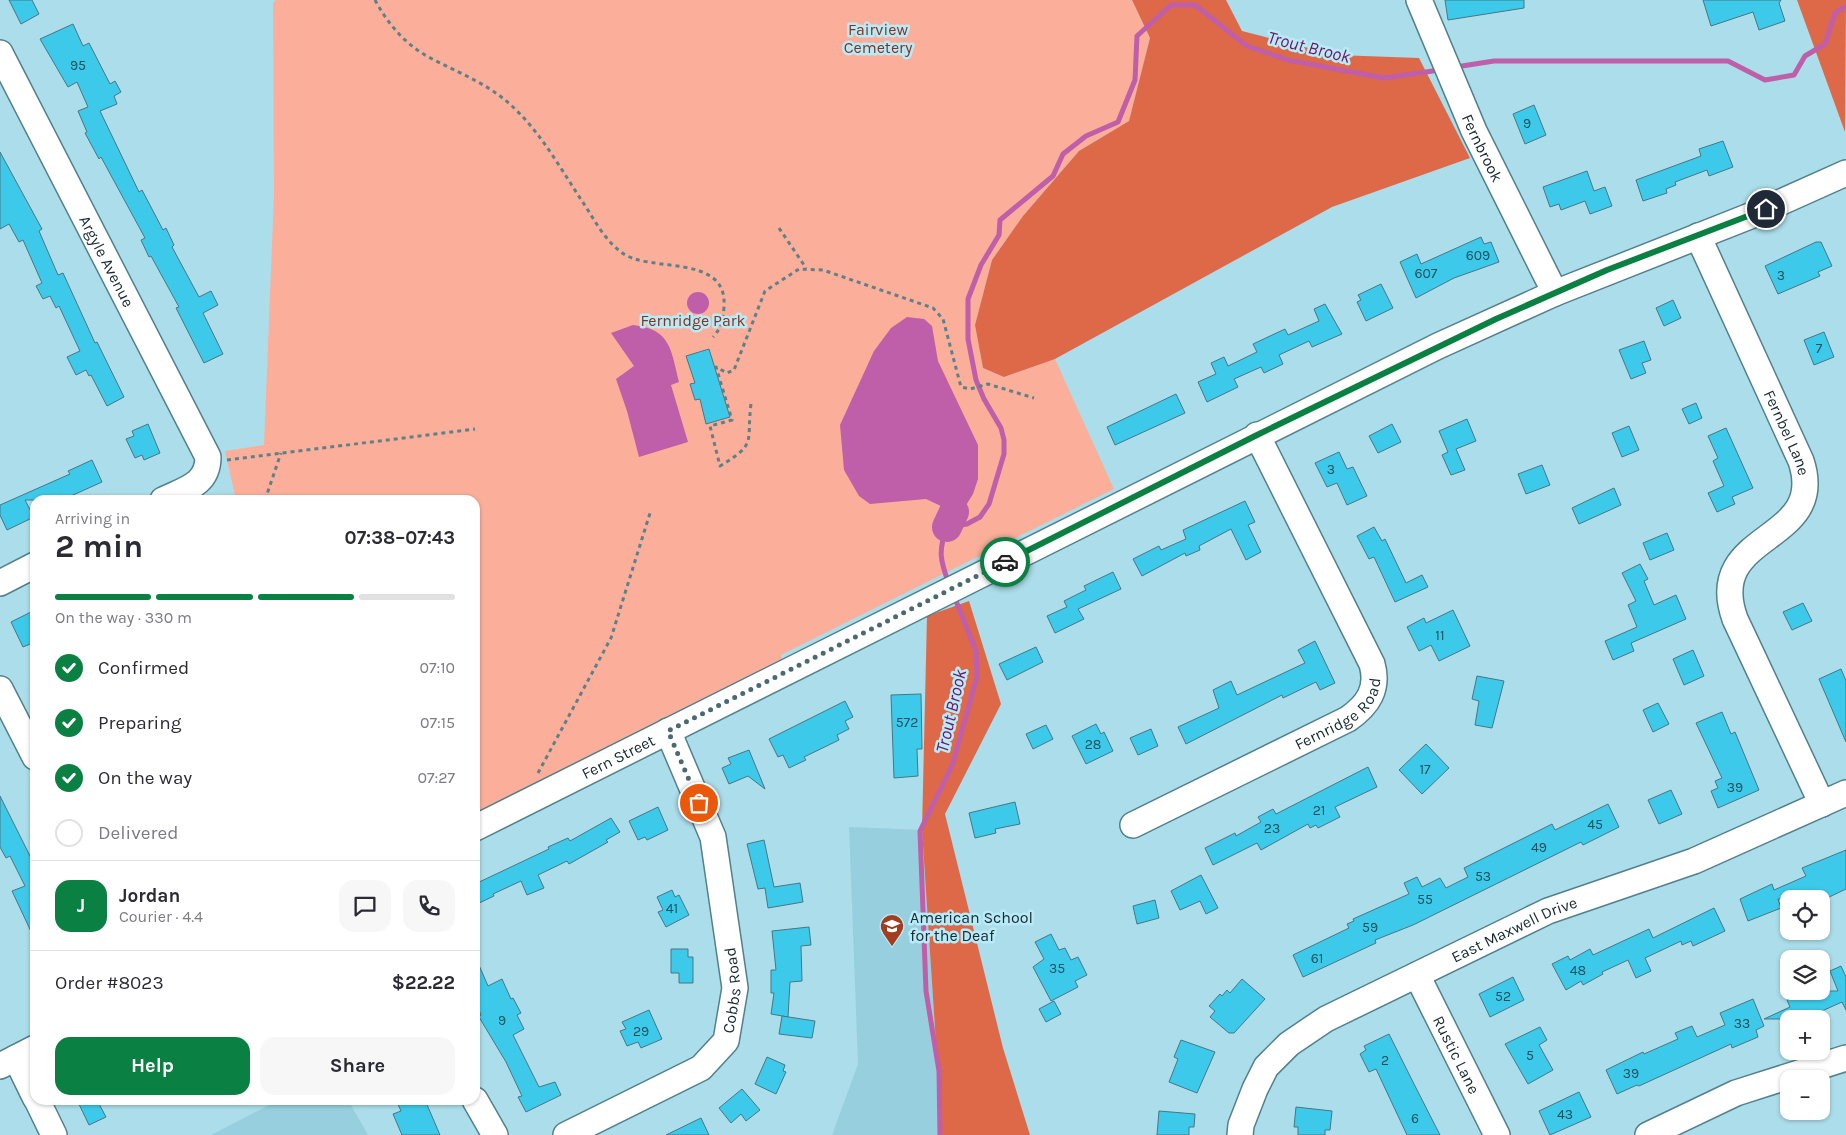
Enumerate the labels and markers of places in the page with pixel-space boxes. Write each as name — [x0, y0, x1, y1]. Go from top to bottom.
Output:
pin — [1745, 188, 1787, 230]
pin — [678, 782, 720, 824]
place label: American School for the Deaf — [910, 908, 1033, 945]
school or university icon: American School for the Deaf — [879, 913, 905, 947]

